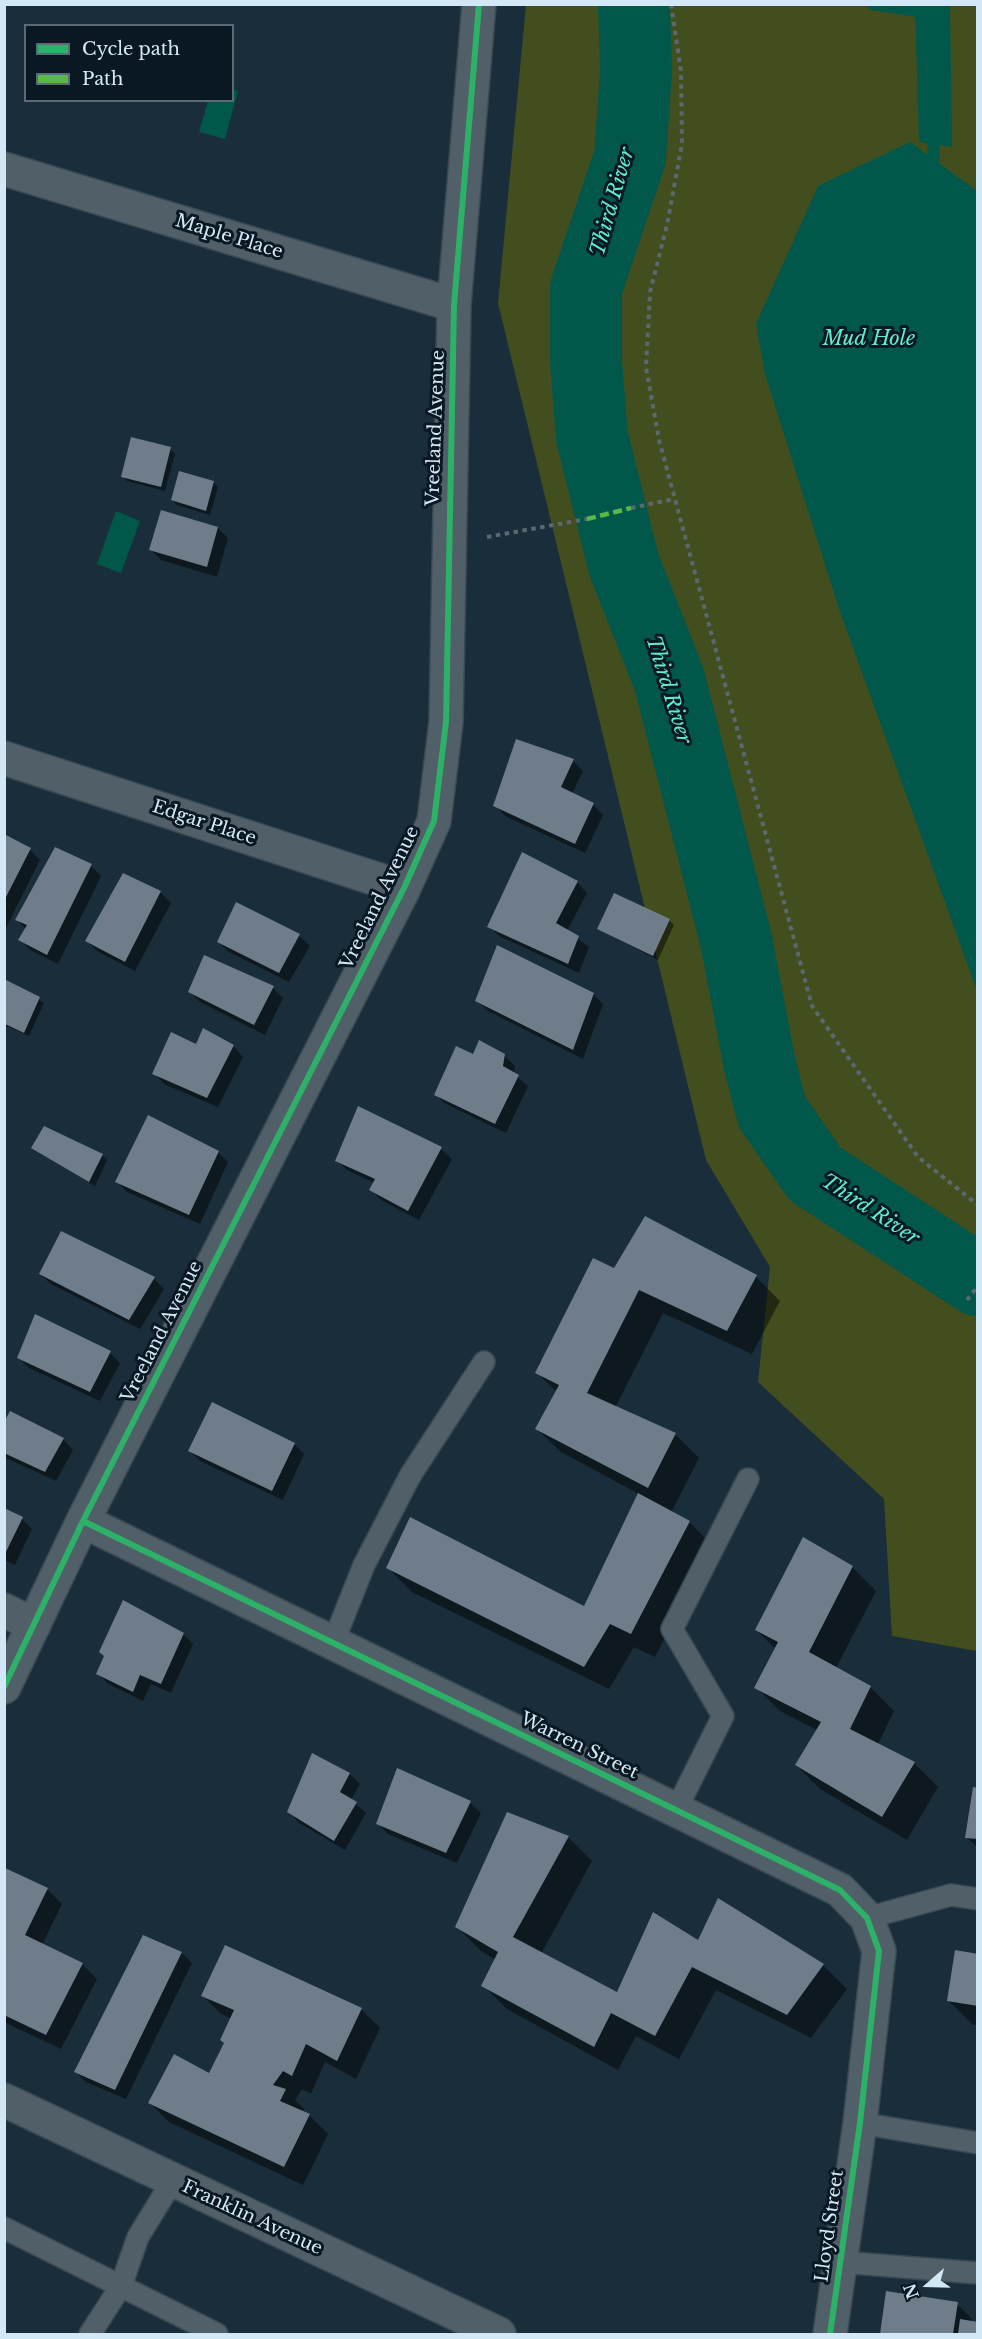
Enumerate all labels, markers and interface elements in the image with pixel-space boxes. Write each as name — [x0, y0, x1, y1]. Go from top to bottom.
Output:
legend — [24, 24, 234, 102]
text: Cycle path — [82, 38, 180, 60]
text: Path — [82, 68, 123, 90]
water label: Third River — [586, 145, 640, 259]
street label: Maple Place — [173, 210, 285, 264]
water label: Mud Hole — [823, 327, 915, 351]
street label: Vreeland Avenue — [422, 350, 450, 506]
water label: Third River — [640, 633, 696, 747]
street label: Edgar Place — [149, 796, 259, 850]
street label: Vreeland Avenue — [336, 823, 424, 973]
water label: Third River — [817, 1170, 923, 1250]
street label: Vreeland Avenue — [117, 1258, 207, 1406]
street label: Warren Street — [516, 1708, 642, 1784]
street label: Lloyd Street — [811, 2169, 849, 2283]
street label: Franklin Avenue — [179, 2176, 325, 2260]
north arrow — [898, 2255, 958, 2315]
text: N — [899, 2281, 923, 2302]

